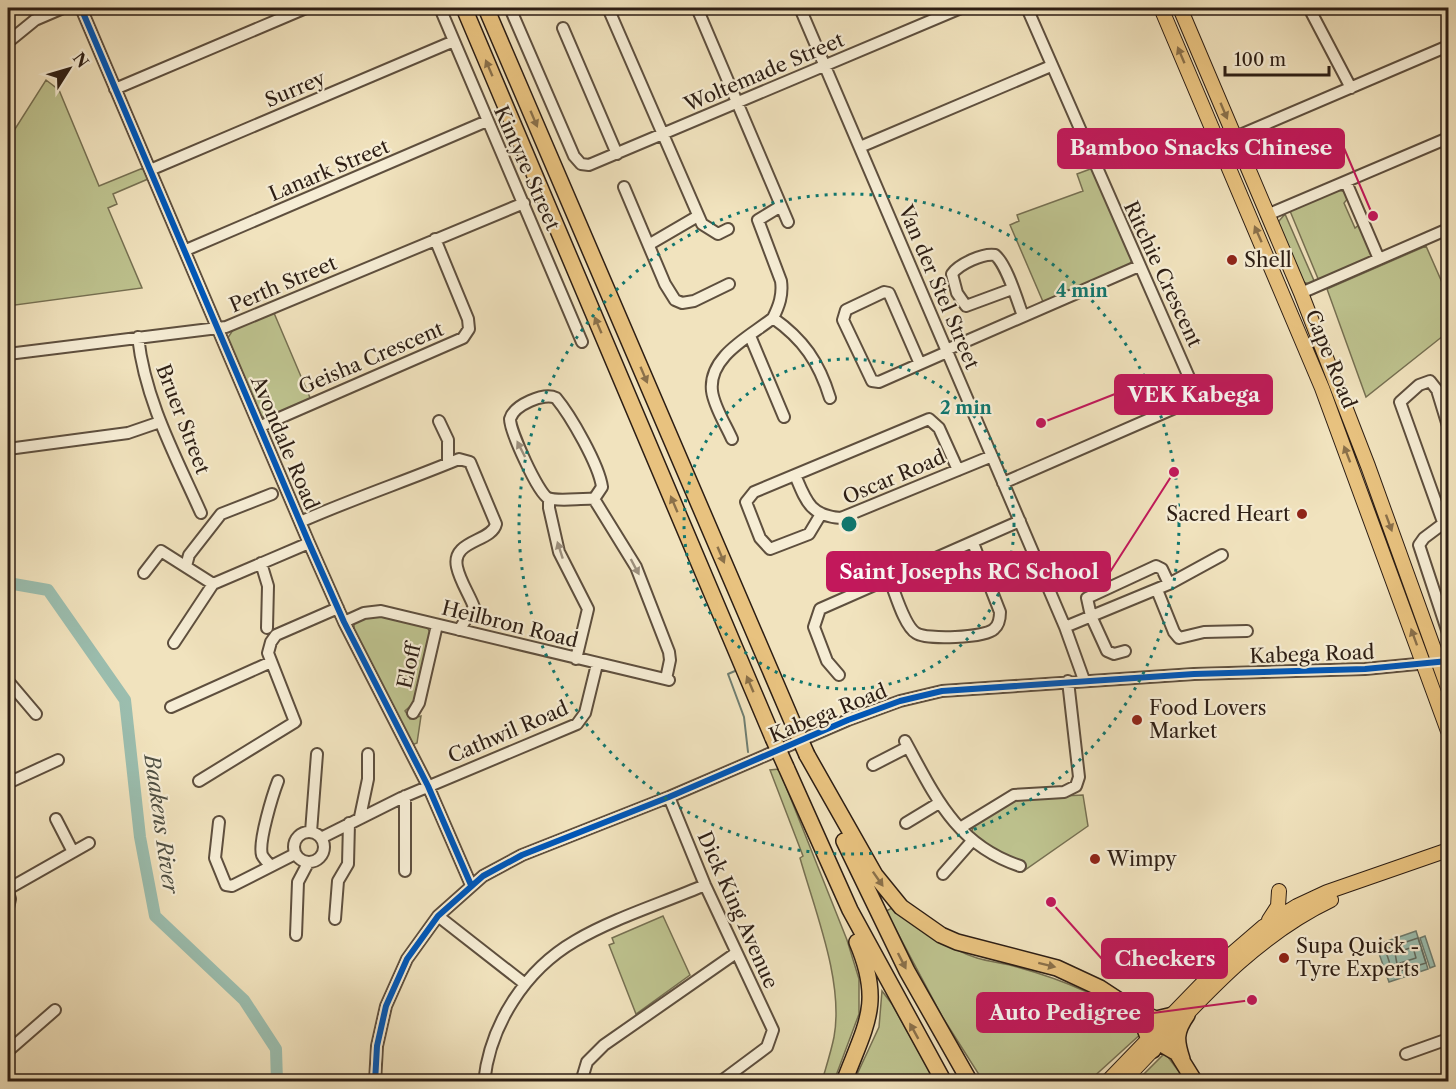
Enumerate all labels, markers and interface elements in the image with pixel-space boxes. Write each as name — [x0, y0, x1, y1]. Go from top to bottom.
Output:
street label: Woltemade Street — [680, 27, 848, 117]
north arrow — [39, 39, 99, 99]
scale bar — [1225, 39, 1328, 77]
one-way arrow — [1176, 46, 1186, 64]
text: N — [69, 48, 93, 72]
text: 100 m — [1234, 49, 1286, 71]
one-way arrow — [484, 58, 494, 76]
street label: Surrey — [261, 65, 329, 112]
street label: Kintyre Street — [489, 102, 565, 234]
one-way arrow — [1219, 103, 1229, 121]
one-way arrow — [530, 110, 539, 128]
callout: Bamboo Snacks Chinese — [1058, 129, 1344, 168]
street label: Lanark Street — [265, 134, 393, 206]
text: Bamboo Snacks Chinese — [1070, 135, 1332, 160]
street label: Ritchie Crescent — [1119, 197, 1207, 351]
street label: Van der Stel Street — [893, 200, 984, 373]
one-way arrow — [1253, 225, 1263, 243]
place label: Shell — [1244, 248, 1292, 272]
street label: Perth Street — [226, 251, 340, 317]
marker: Shell — [1225, 253, 1239, 267]
text: 4 min — [1056, 280, 1109, 302]
street label: Cape Road — [1300, 306, 1362, 412]
one-way arrow — [593, 315, 603, 333]
street label: Geisha Crescent — [295, 317, 447, 399]
street label: Bruer Street — [151, 361, 215, 477]
one-way arrow — [639, 367, 649, 385]
street label: Avondale Road — [246, 371, 324, 514]
callout: VEK Kabega — [1115, 375, 1272, 414]
text: VEK Kabega — [1127, 382, 1261, 407]
text: 2 min — [940, 397, 993, 419]
one-way arrow — [516, 441, 525, 458]
street label: Oscar Road — [839, 445, 949, 509]
one-way arrow — [1342, 445, 1352, 463]
one-way arrow — [669, 495, 678, 513]
place label: Sacred Heart — [1166, 502, 1290, 526]
marker: Sacred Heart — [1295, 507, 1309, 521]
centre of rings — [839, 514, 859, 534]
one-way arrow — [1385, 514, 1394, 532]
one-way arrow — [554, 541, 564, 559]
one-way arrow — [716, 546, 726, 564]
callout: Saint Josephs RC School — [827, 552, 1110, 591]
one-way arrow — [630, 559, 640, 576]
text: Saint Josephs RC School — [839, 559, 1099, 584]
street label: Heilbron Road — [439, 595, 581, 653]
one-way arrow — [1409, 628, 1418, 646]
street label: Eloff — [392, 639, 426, 691]
street label: Kabega Road — [1249, 640, 1375, 668]
one-way arrow — [745, 674, 755, 692]
street label: Kabega Road — [766, 678, 890, 748]
street label: Cathwil Road — [444, 696, 572, 768]
place label: Food Lovers Market — [1149, 696, 1267, 743]
marker: Food Lovers Market — [1130, 713, 1144, 727]
water label: Baakens River — [139, 751, 184, 896]
street label: Dick King Avenue — [693, 828, 783, 992]
place label: Wimpy — [1106, 847, 1177, 871]
marker: Wimpy — [1088, 852, 1102, 866]
one-way arrow — [872, 871, 884, 887]
place label: Supa Quick - Tyre Experts — [1296, 934, 1419, 981]
callout: Checkers — [1102, 939, 1227, 978]
text: Checkers — [1114, 946, 1216, 971]
marker: Supa Quick - Tyre Experts — [1277, 951, 1291, 965]
one-way arrow — [897, 953, 907, 970]
one-way arrow — [1037, 961, 1056, 971]
callout: Auto Pedigree — [977, 993, 1153, 1032]
text: Auto Pedigree — [988, 1000, 1141, 1025]
one-way arrow — [909, 1023, 920, 1039]

